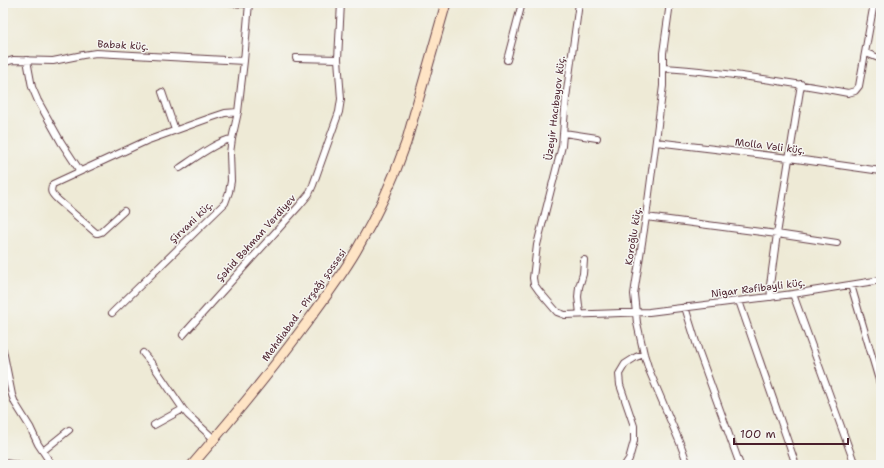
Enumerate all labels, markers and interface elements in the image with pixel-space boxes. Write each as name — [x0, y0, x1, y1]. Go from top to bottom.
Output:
street label: Babək küç. — [97, 37, 149, 53]
street label: Üzeyir Hacıbəyov küç. — [542, 54, 568, 161]
street label: Molla Vəli küç. — [734, 135, 806, 157]
street label: Şəhid Bəhman Verdiyev — [213, 191, 299, 284]
street label: Şirvani küç. — [167, 198, 216, 246]
street label: Koroğlu küç. — [622, 205, 644, 266]
street label: Mehdiabad - Pirşağı şossesi — [259, 246, 349, 364]
street label: Nigar Rəfibəyli küç. — [710, 276, 806, 300]
scale bar — [734, 420, 848, 446]
text: 100 m — [740, 426, 776, 442]

